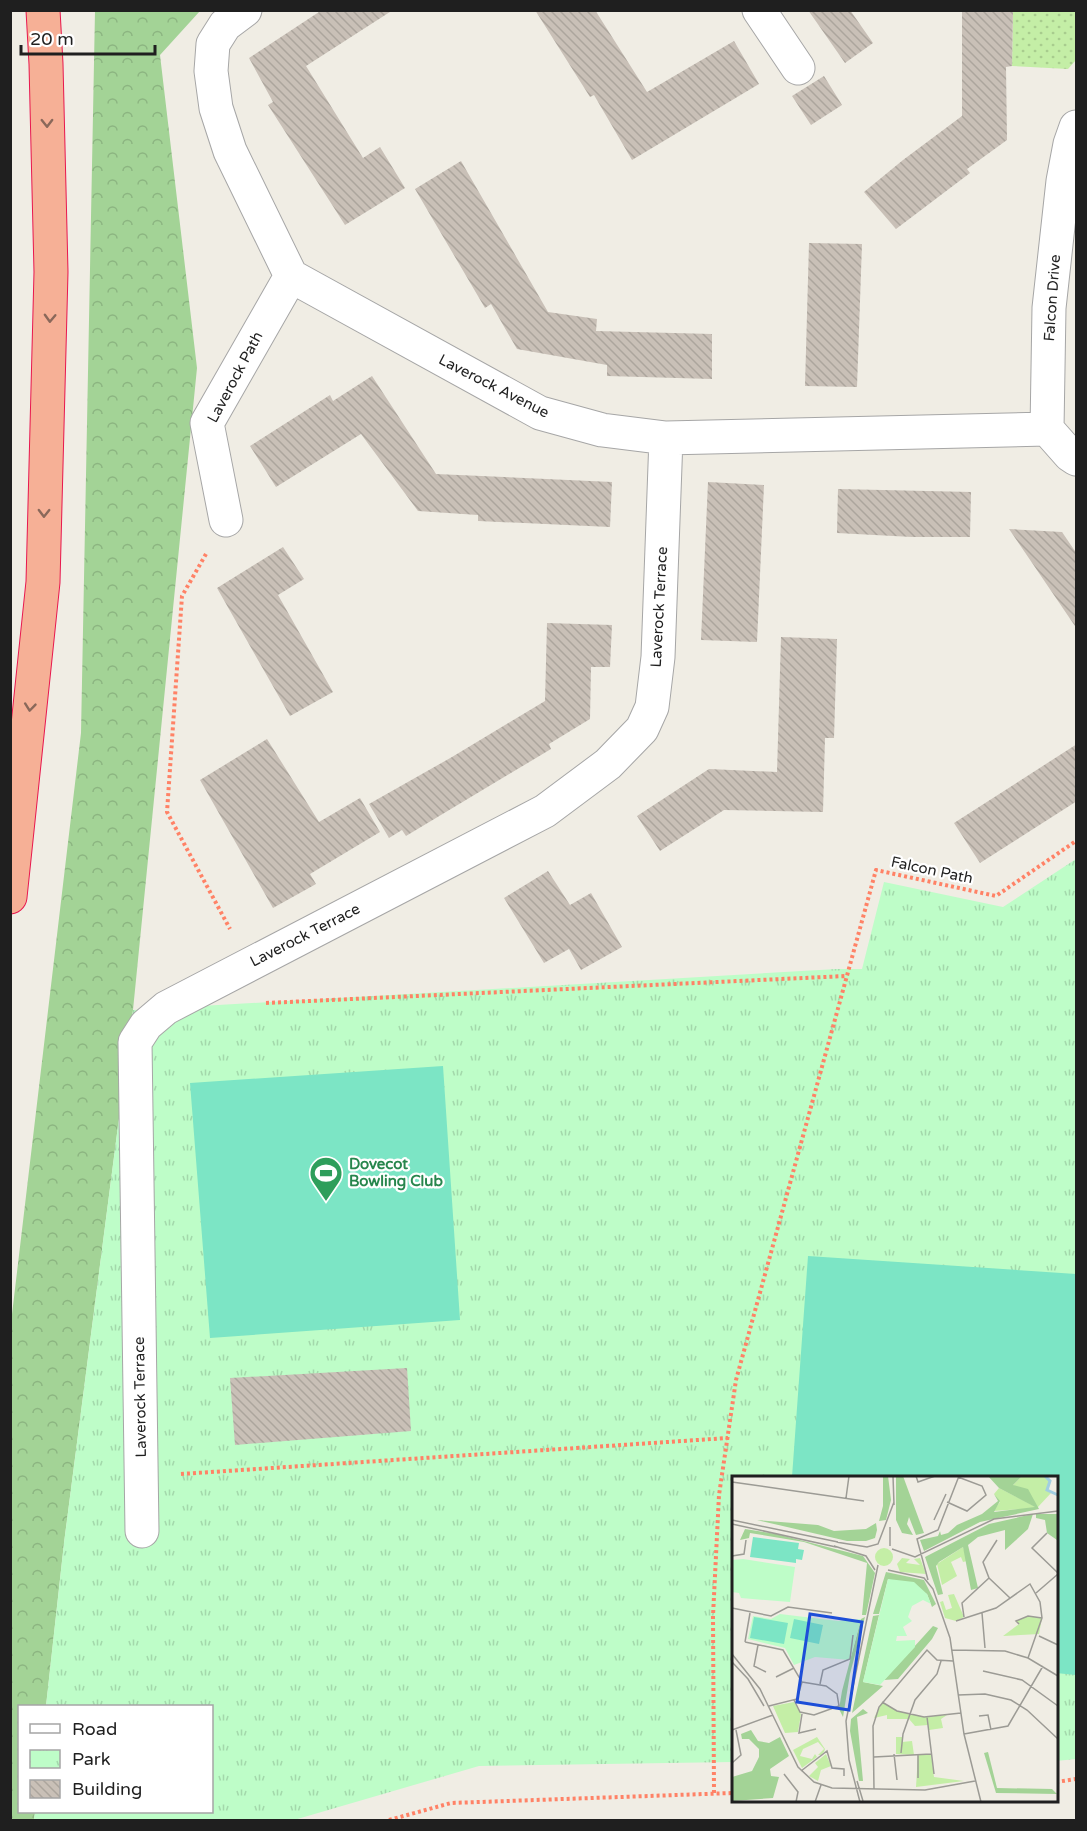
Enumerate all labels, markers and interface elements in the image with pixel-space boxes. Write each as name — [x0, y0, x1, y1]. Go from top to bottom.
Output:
scale bar — [21, 18, 154, 56]
text: 20 m — [30, 28, 74, 50]
one-way arrow — [41, 118, 54, 127]
street label: Falcon Drive — [1040, 254, 1064, 342]
one-way arrow — [43, 313, 56, 322]
street label: Laverock Path — [203, 328, 267, 426]
street label: Laverock Avenue — [436, 350, 552, 422]
one-way arrow — [38, 508, 51, 517]
street label: Laverock Terrace — [647, 546, 671, 668]
one-way arrow — [24, 702, 37, 711]
street label: Falcon Path — [890, 853, 974, 887]
street label: Laverock Terrace — [247, 900, 363, 970]
sports icon: Dovecot Bowling Club — [308, 1155, 344, 1202]
place label: Dovecot Bowling Club — [349, 1155, 443, 1191]
street label: Laverock Terrace — [130, 1336, 150, 1458]
inset map — [732, 1476, 1057, 1801]
legend — [18, 1705, 213, 1813]
text: Road — [72, 1718, 117, 1740]
text: Park — [72, 1748, 111, 1770]
text: Building — [72, 1778, 142, 1800]

